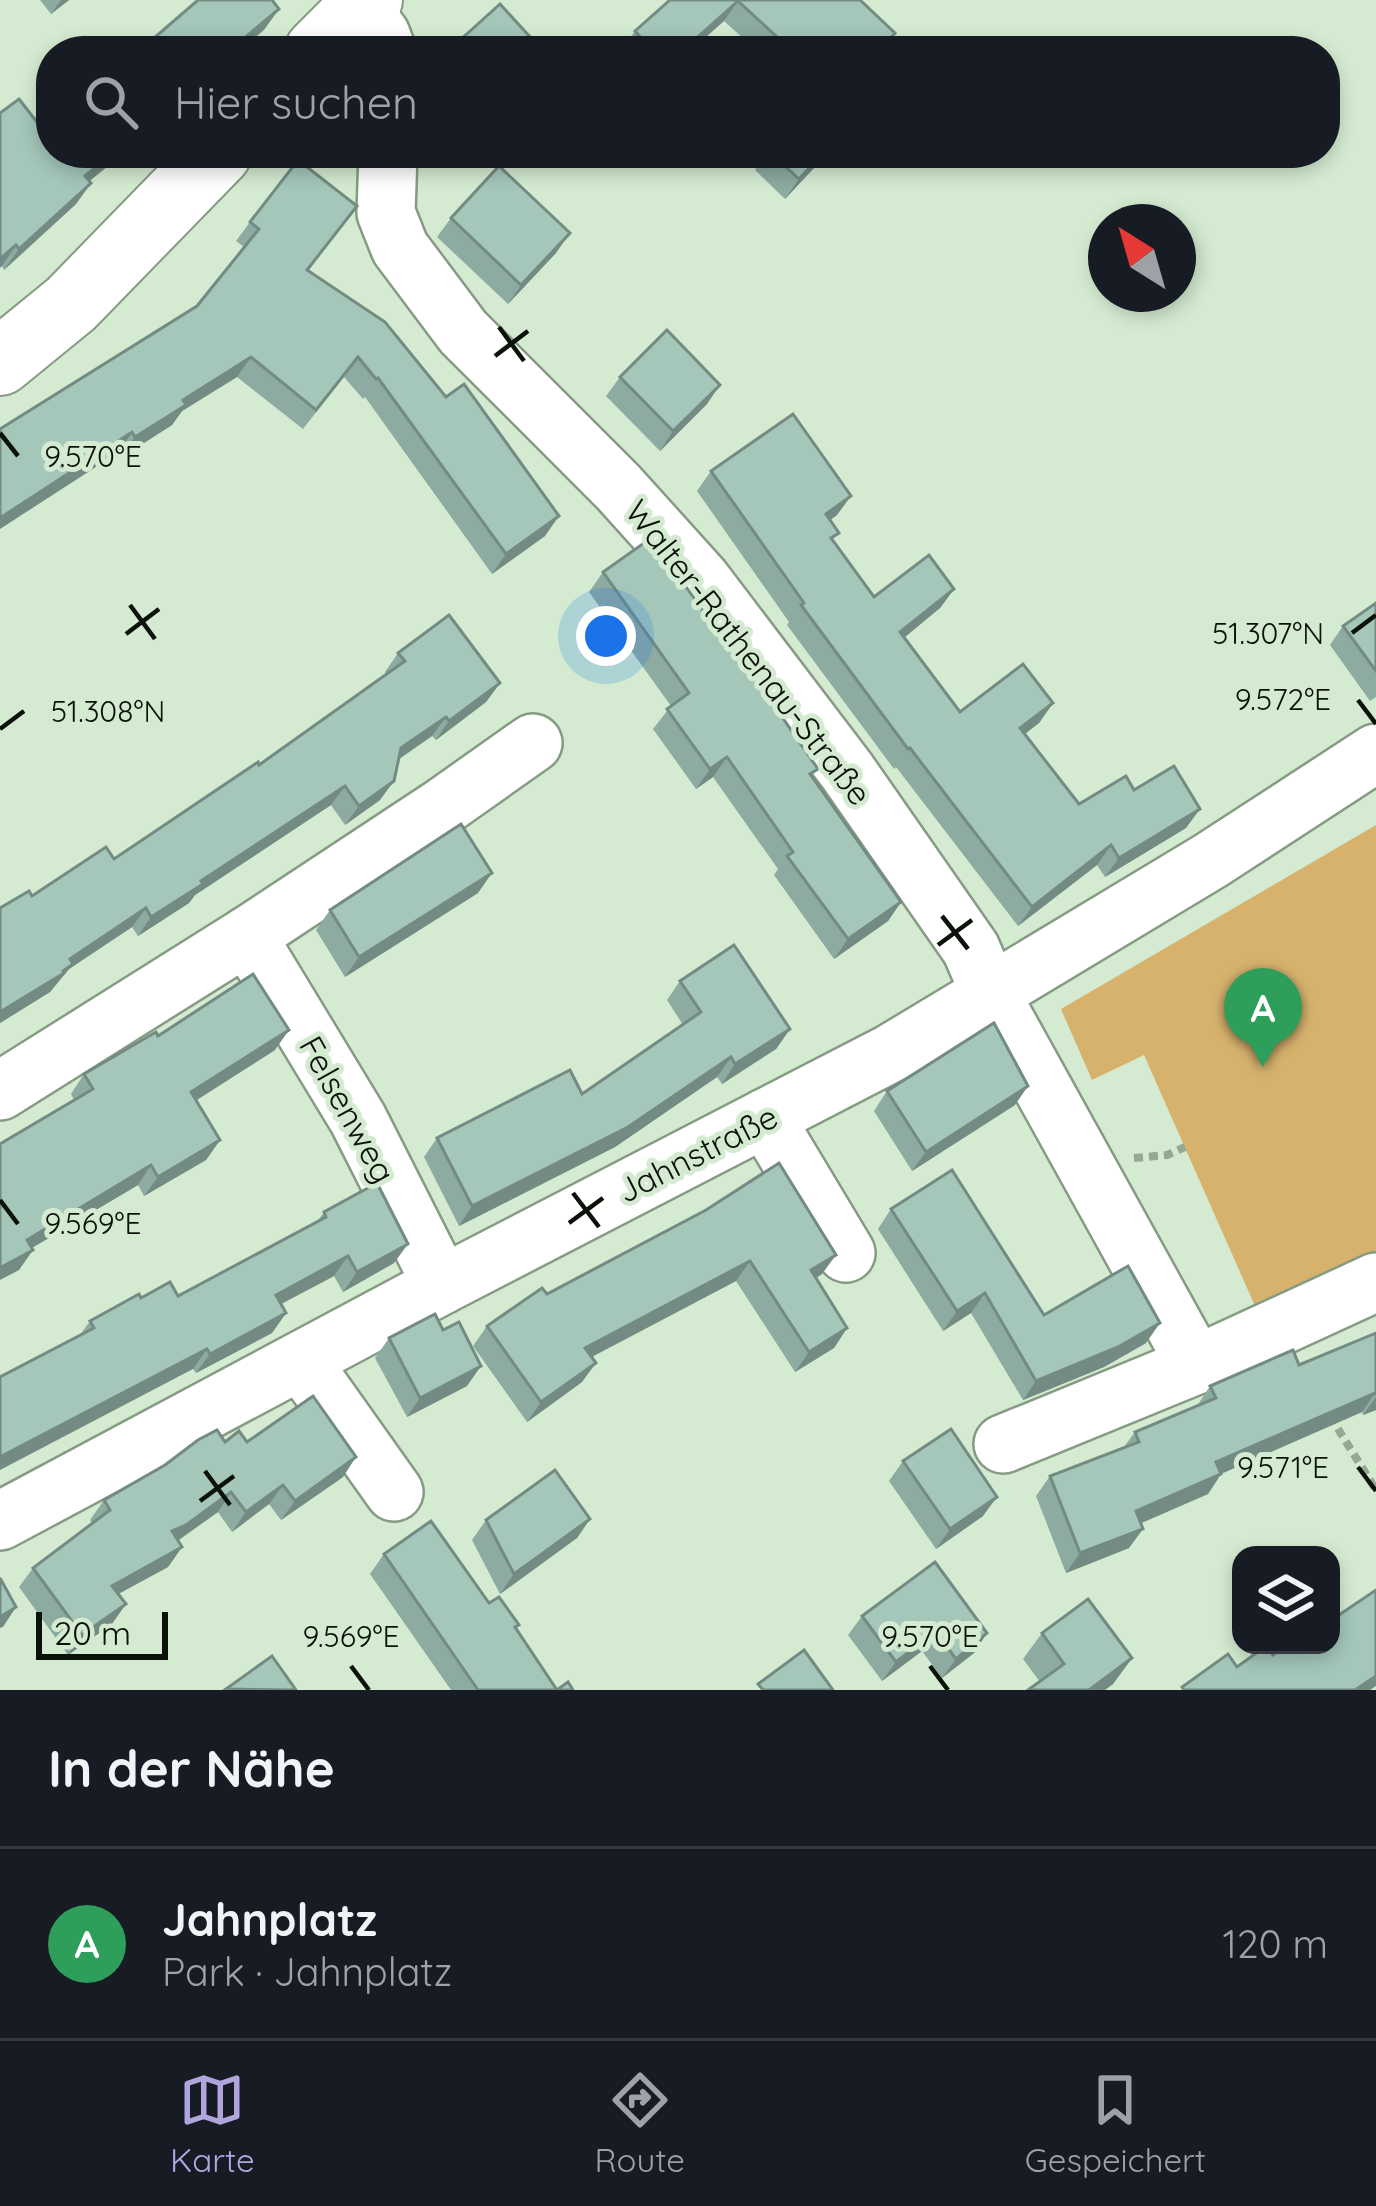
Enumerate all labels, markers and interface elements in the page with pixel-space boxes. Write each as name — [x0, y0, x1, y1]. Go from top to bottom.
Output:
search box — [36, 36, 1340, 168]
icon: search — [78, 69, 144, 135]
text: Hier suchen — [174, 74, 418, 130]
north arrow — [1088, 204, 1196, 312]
text: 9.570°E — [44, 437, 142, 475]
street label: Walter-Rathenau-Straße — [617, 491, 881, 813]
your location — [576, 606, 636, 666]
text: 51.307°N — [1212, 614, 1324, 652]
text: 9.572°E — [1235, 680, 1331, 718]
text: 51.308°N — [51, 692, 165, 730]
pin: A — [1224, 968, 1302, 1067]
street label: Felsenweg — [291, 1028, 405, 1190]
street label: Jahnstraße — [610, 1095, 784, 1211]
text: 9.569°E — [44, 1204, 142, 1242]
text: 9.571°E — [1237, 1448, 1329, 1486]
map controls — [1232, 1546, 1340, 1654]
button: layers — [1232, 1546, 1340, 1654]
scale bar — [36, 1606, 168, 1659]
text: 20 m — [54, 1612, 131, 1653]
text: 9.569°E — [302, 1617, 400, 1655]
text: 9.570°E — [881, 1617, 979, 1655]
text: In der Nähe — [48, 1736, 335, 1800]
text: Jahnplatz — [162, 1891, 377, 1947]
text: A — [75, 1919, 99, 1968]
text: 120 m — [1223, 1919, 1328, 1968]
text: Park · Jahnplatz — [162, 1947, 452, 1996]
tab: Karte — [170, 2067, 255, 2180]
tab: Route — [595, 2067, 685, 2180]
tab: Gespeichert — [1025, 2067, 1206, 2180]

